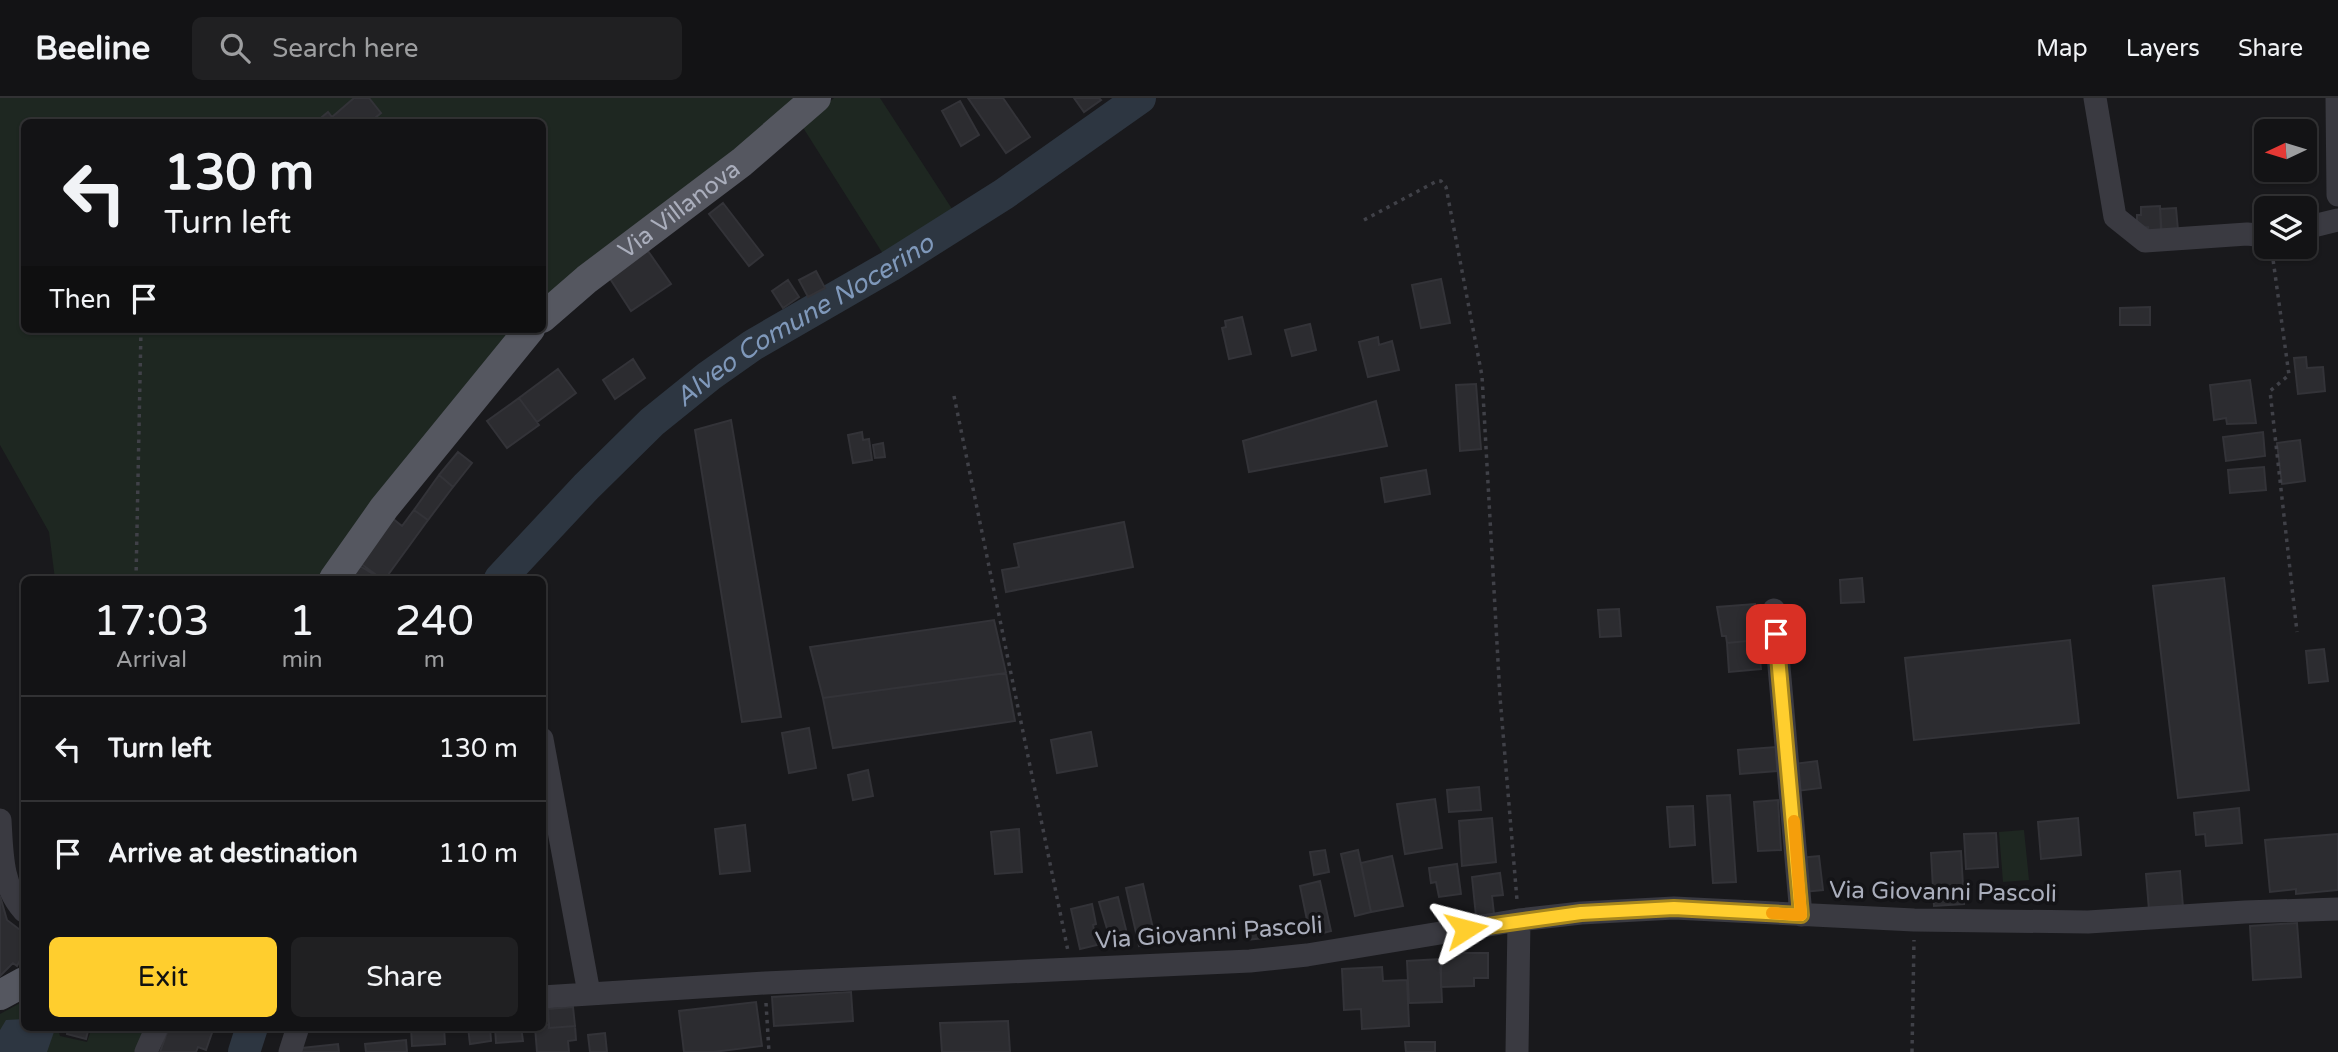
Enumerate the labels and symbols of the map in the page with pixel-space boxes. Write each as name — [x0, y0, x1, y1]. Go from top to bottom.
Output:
north arrow — [2254, 119, 2317, 182]
street label: Via Villanova — [612, 154, 746, 265]
water label: Alveo Comune Nocerino — [668, 227, 940, 413]
pin — [1746, 604, 1806, 664]
street label: Via Giovanni Pascoli — [1829, 876, 2057, 908]
position arrow — [1429, 892, 1503, 966]
street label: Via Giovanni Pascoli — [1094, 911, 1324, 955]

